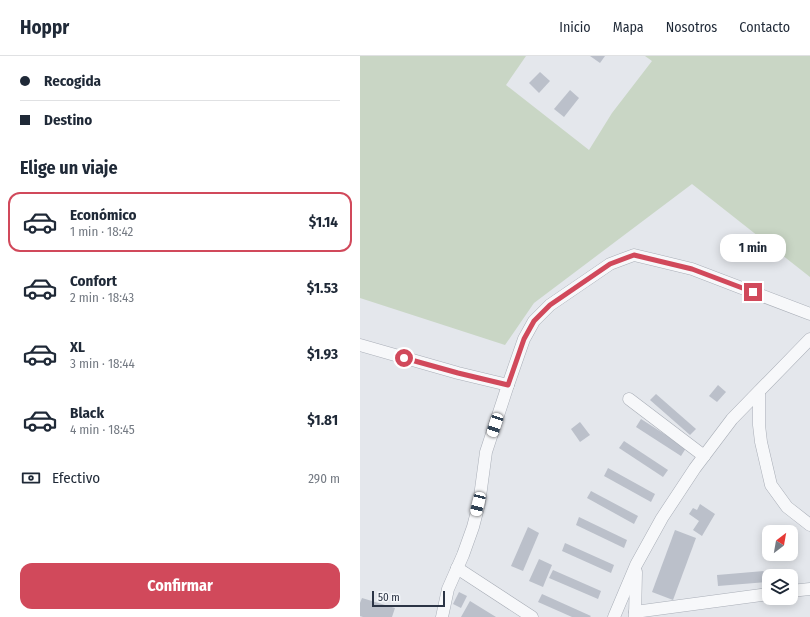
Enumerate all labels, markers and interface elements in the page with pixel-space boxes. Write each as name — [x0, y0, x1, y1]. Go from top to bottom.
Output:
text: Hoppr — [20, 16, 69, 39]
text: Inicio — [559, 19, 591, 36]
text: Mapa — [613, 19, 644, 36]
text: Nosotros — [666, 19, 717, 36]
text: Contacto — [739, 19, 790, 36]
text: Recogida — [44, 72, 101, 90]
text: Destino — [44, 111, 92, 129]
text: Elige un viaje — [20, 157, 118, 179]
icon: car — [22, 204, 58, 240]
text: Económico — [70, 206, 137, 224]
text: $1.14 — [309, 213, 338, 231]
text: 1 min · 18:42 — [70, 224, 133, 239]
callout: 1 min — [720, 234, 786, 262]
text: 1 min — [739, 240, 767, 255]
icon: car — [22, 270, 58, 306]
text: Confort — [70, 272, 117, 290]
text: $1.53 — [307, 279, 338, 297]
route end — [744, 283, 762, 301]
text: 2 min · 18:43 — [70, 290, 134, 305]
icon: car — [22, 336, 58, 372]
text: XL — [70, 338, 85, 356]
text: $1.93 — [307, 345, 338, 363]
route start — [395, 349, 413, 367]
text: 3 min · 18:44 — [70, 356, 135, 371]
icon: car — [22, 402, 58, 438]
text: Black — [70, 404, 104, 422]
text: $1.81 — [307, 411, 338, 429]
car — [486, 412, 504, 438]
text: 4 min · 18:45 — [70, 422, 135, 437]
icon: cash — [20, 467, 42, 489]
text: Efectivo — [52, 469, 100, 487]
text: 290 m — [308, 471, 340, 486]
car — [469, 491, 487, 517]
north arrow — [762, 525, 798, 561]
map controls — [762, 525, 798, 605]
button: Confirmar — [20, 563, 340, 609]
button: layers — [762, 569, 798, 605]
scale bar — [372, 589, 445, 608]
text: 50 m — [378, 591, 400, 604]

